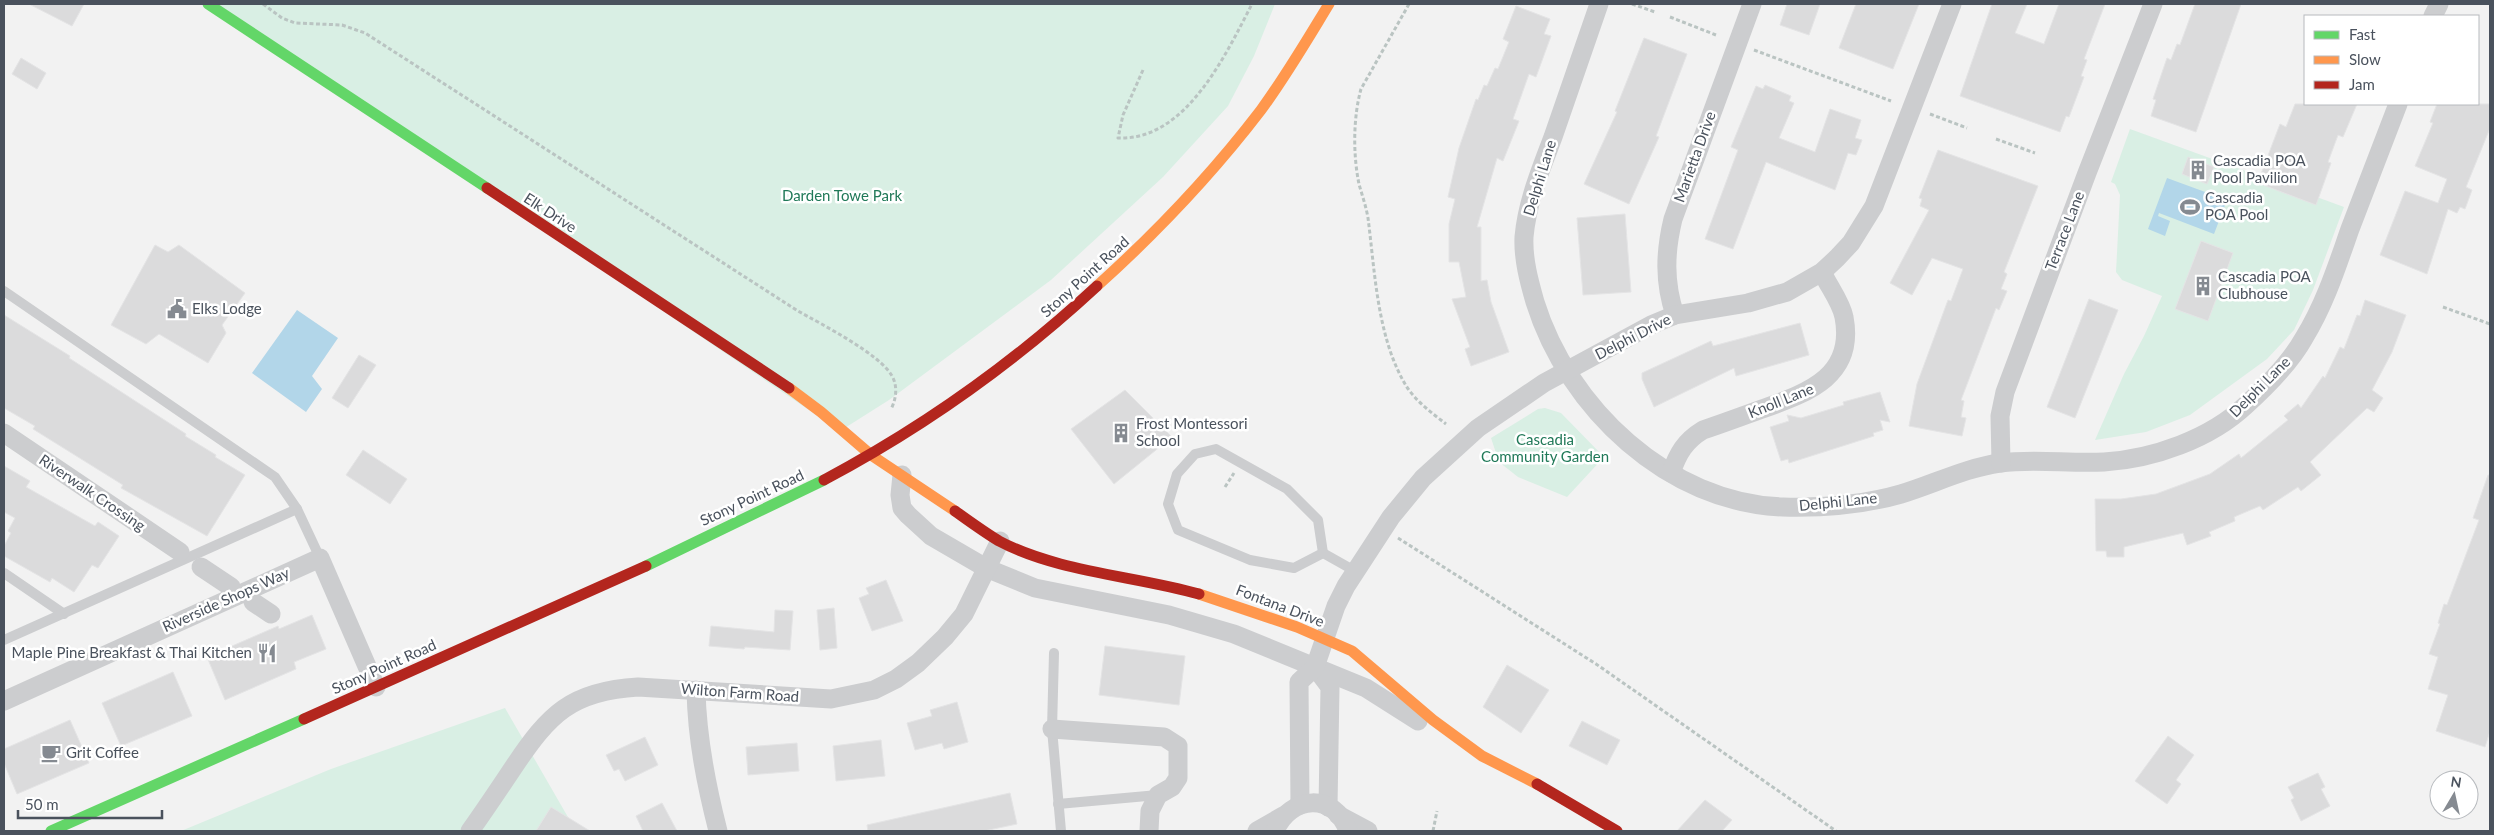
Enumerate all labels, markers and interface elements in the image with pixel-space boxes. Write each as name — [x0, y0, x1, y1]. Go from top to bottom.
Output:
legend — [2304, 15, 2479, 105]
text: Fast — [2349, 25, 2376, 43]
text: Slow — [2349, 50, 2381, 68]
text: Jam — [2349, 75, 2375, 93]
street label: Marietta Drive — [1669, 109, 1719, 205]
street label: Delphi Lane — [1519, 138, 1559, 218]
place label: Cascadia POA Pool Pavilion — [2213, 151, 2307, 186]
building icon: Cascadia POA Pool Pavilion — [2187, 159, 2209, 181]
park label: Darden Towe Park — [782, 186, 902, 204]
street label: Elk Drive — [521, 188, 580, 236]
street label: Terrace Lane — [2041, 188, 2087, 273]
place label: Cascadia POA Pool — [2205, 188, 2268, 223]
sports icon: Cascadia POA Pool — [2179, 196, 2201, 218]
street label: Stony Point Road — [1037, 232, 1132, 321]
place label: Cascadia POA Clubhouse — [2218, 267, 2312, 302]
building icon: Cascadia POA Clubhouse — [2192, 275, 2214, 297]
public building icon: Elks Lodge — [166, 298, 188, 320]
place label: Elks Lodge — [192, 299, 262, 317]
street label: Delphi Drive — [1592, 309, 1674, 363]
street label: Delphi Lane — [2225, 352, 2293, 420]
street label: Knoll Lane — [1745, 379, 1816, 421]
place label: Frost Montessori School — [1136, 414, 1248, 449]
building icon: Frost Montessori School — [1110, 422, 1132, 444]
park label: Cascadia Community Garden — [1481, 430, 1609, 465]
street label: Riverwalk Crossing — [36, 450, 149, 535]
street label: Stony Point Road — [697, 465, 806, 529]
street label: Delphi Lane — [1798, 488, 1878, 514]
street label: Riverside Shops Way — [159, 563, 292, 635]
street label: Fontana Drive — [1234, 580, 1327, 630]
street label: Stony Point Road — [329, 635, 439, 697]
restaurant icon: Maple Pine Breakfast & Thai Kitchen — [256, 642, 278, 664]
place label: Maple Pine Breakfast & Thai Kitchen — [12, 643, 252, 661]
street label: Wilton Farm Road — [680, 679, 800, 705]
cafe icon: Grit Coffee — [40, 742, 62, 764]
place label: Grit Coffee — [66, 743, 139, 761]
north arrow — [2429, 770, 2479, 820]
text: N — [2449, 772, 2463, 791]
scale bar — [18, 788, 161, 820]
text: 50 m — [25, 795, 59, 813]

